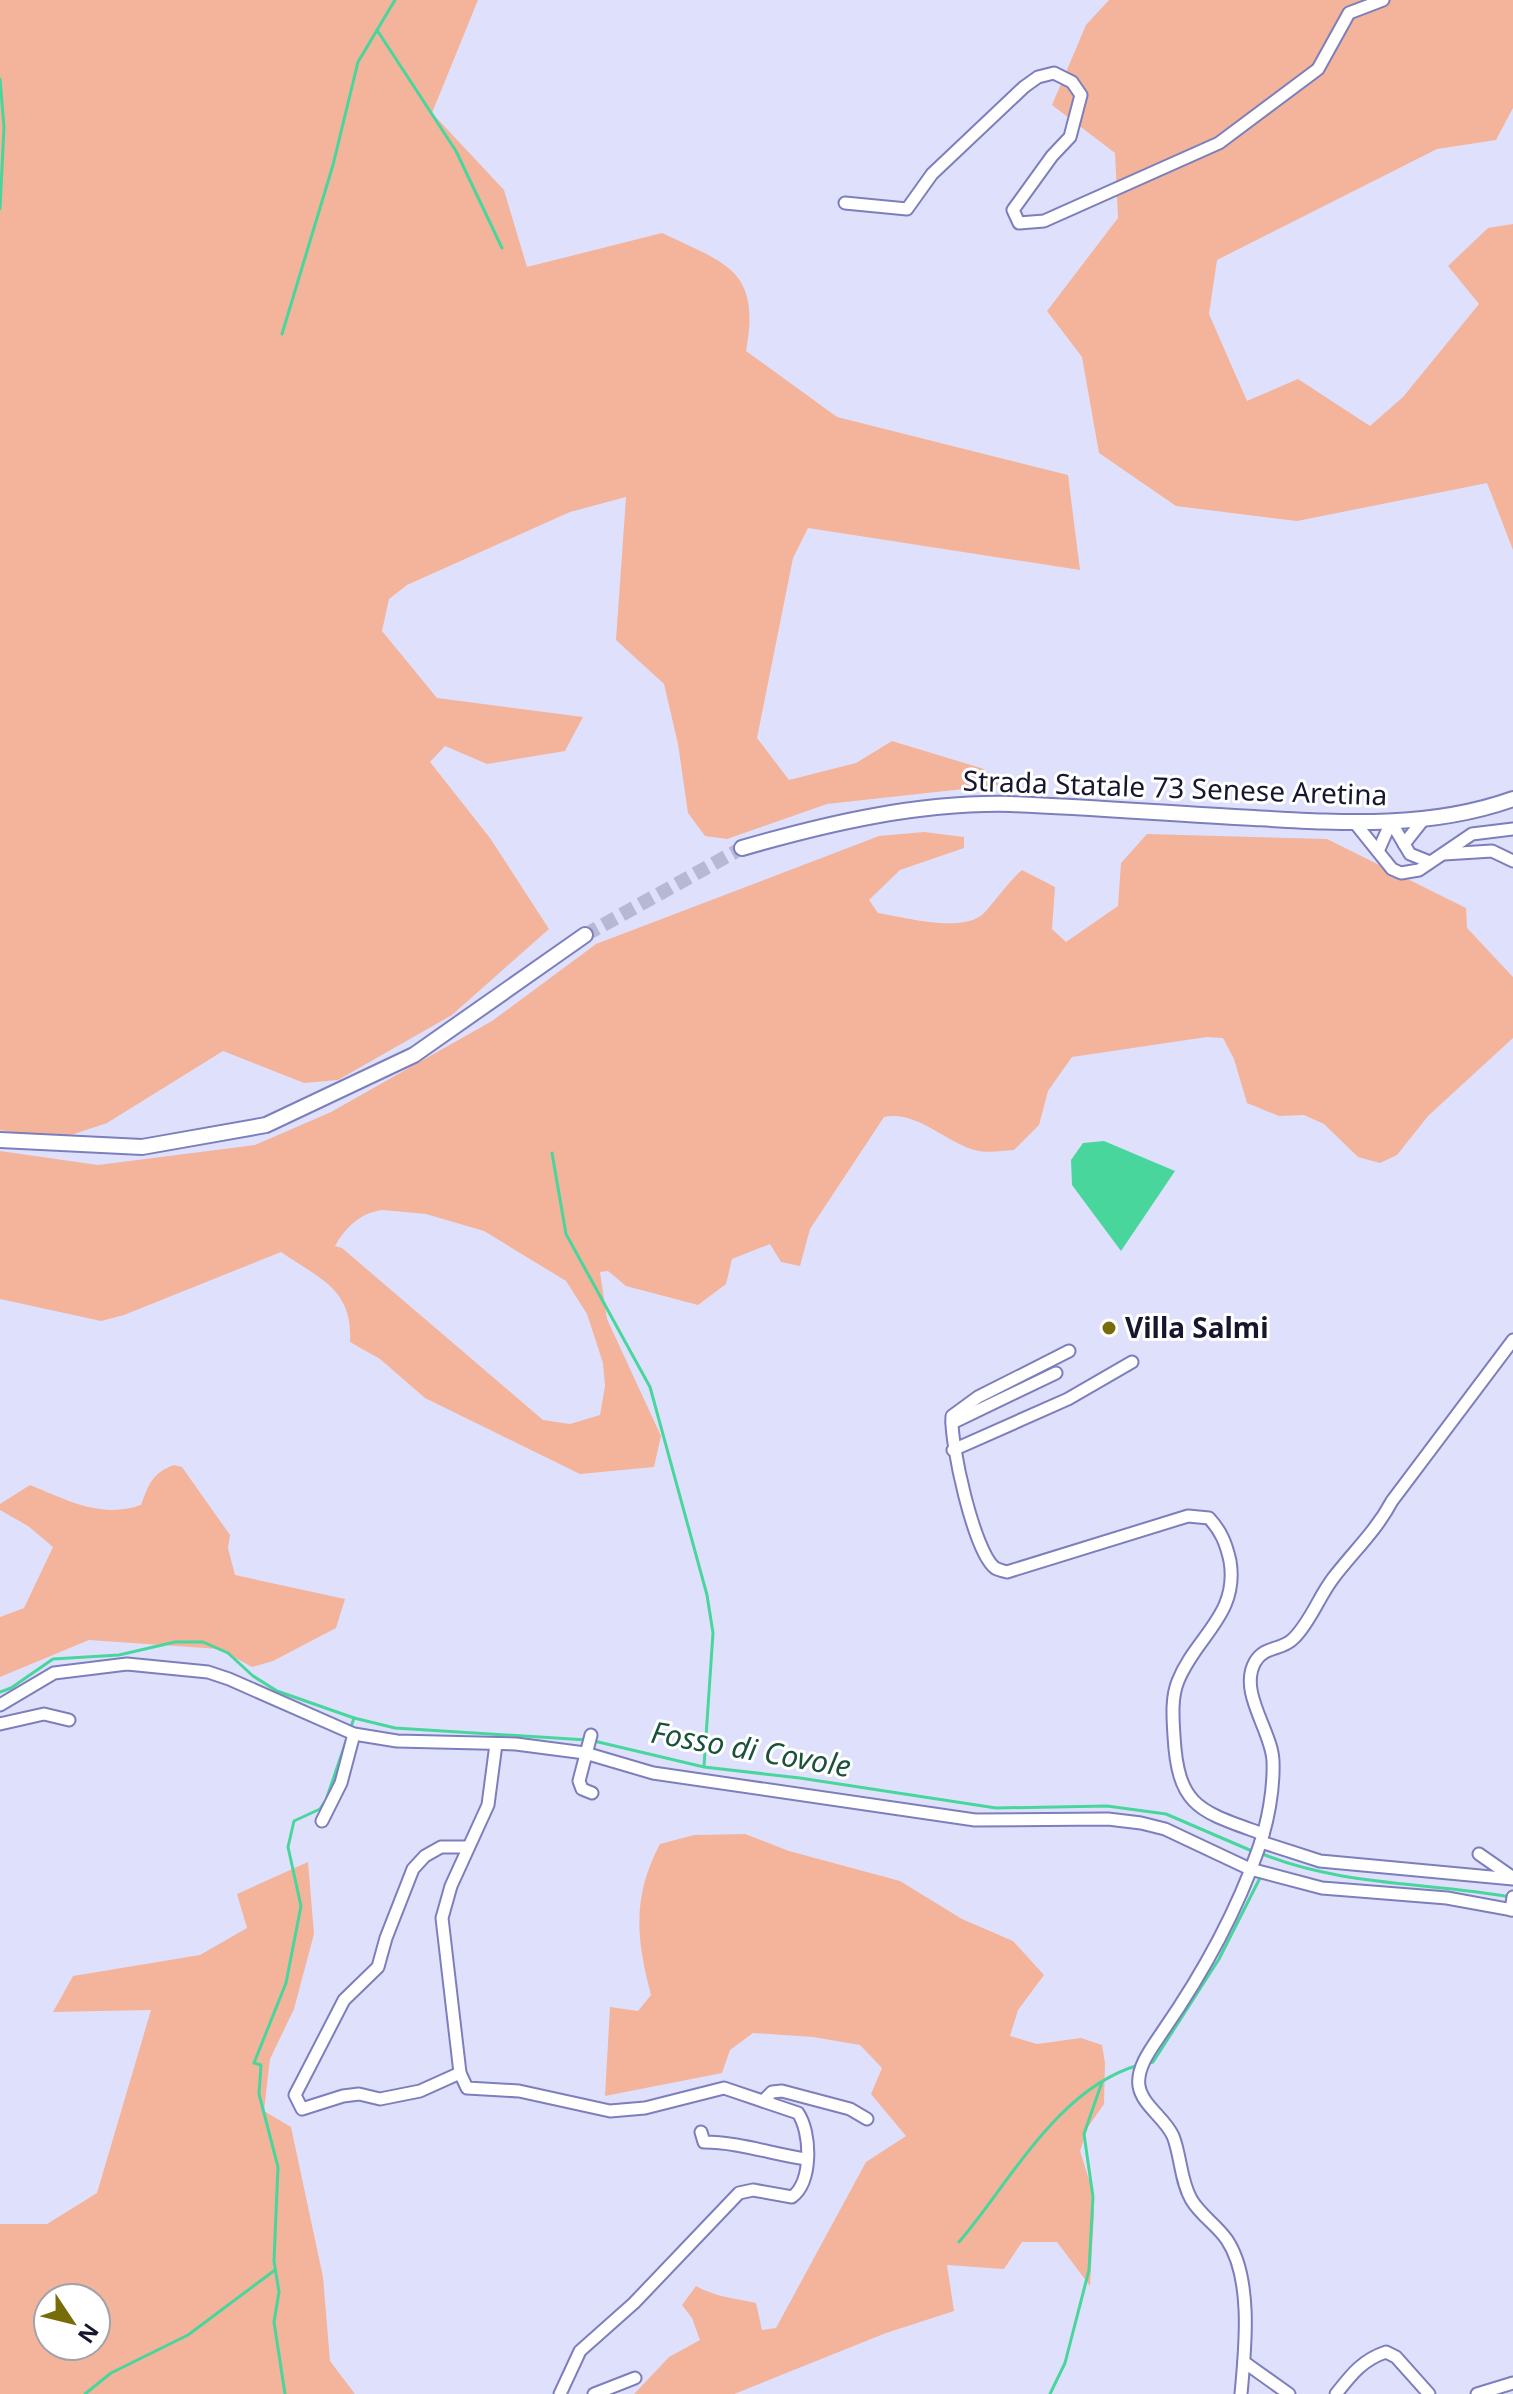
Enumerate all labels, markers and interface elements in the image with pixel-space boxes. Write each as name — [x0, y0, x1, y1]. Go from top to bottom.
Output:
street label: Strada Statale 73 Senese Aretina — [962, 761, 1388, 813]
place label: Villa Salmi — [1125, 1308, 1269, 1346]
marker: Villa Salmi — [1100, 1319, 1118, 1337]
water label: Fosso di Covole — [648, 1711, 854, 1786]
north arrow — [32, 2282, 112, 2362]
text: N — [72, 2318, 107, 2350]

